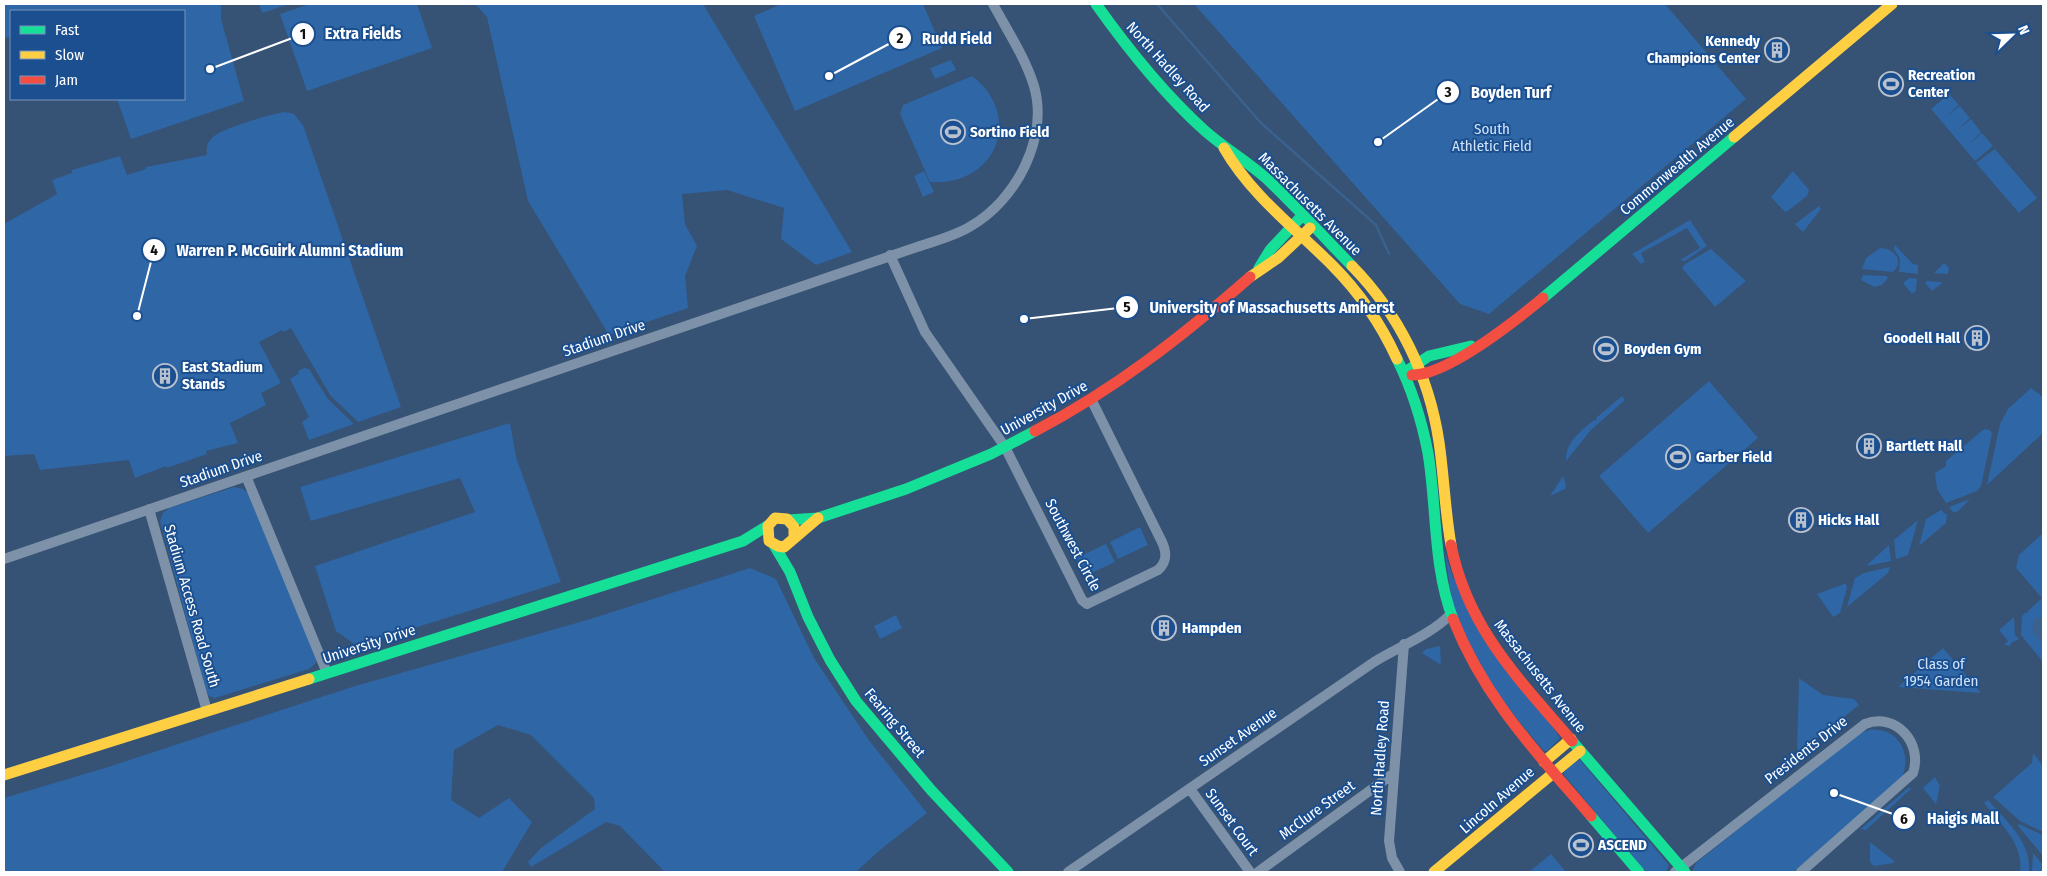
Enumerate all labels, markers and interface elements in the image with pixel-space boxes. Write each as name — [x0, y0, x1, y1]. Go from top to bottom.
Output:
legend — [10, 10, 185, 100]
north arrow — [1987, 10, 2037, 60]
callout: Extra Fields — [290, 18, 411, 49]
street label: North Hadley Road — [1123, 18, 1213, 116]
text: Fast — [55, 21, 79, 39]
callout: Rudd Field — [887, 23, 1002, 54]
text: N — [2014, 23, 2033, 37]
text: Extra Fields — [325, 24, 401, 43]
text: 1 — [300, 25, 306, 43]
text: 2 — [896, 29, 904, 47]
text: Rudd Field — [922, 29, 992, 48]
place label: Kennedy Champions Center — [1647, 32, 1761, 67]
building icon: Kennedy Champions Center — [1764, 37, 1790, 63]
text: Slow — [55, 46, 84, 64]
place label: Recreation Center — [1908, 66, 1976, 101]
text: Jam — [55, 71, 78, 89]
sports icon: Recreation Center — [1878, 71, 1904, 97]
callout: Boyden Turf — [1436, 77, 1561, 108]
text: 3 — [1443, 83, 1452, 101]
text: Boyden Turf — [1471, 83, 1553, 102]
street label: Commonwealth Avenue — [1616, 113, 1738, 219]
sports icon: Sortino Field — [940, 119, 966, 145]
park label: South Athletic Field — [1452, 120, 1532, 155]
place label: Sortino Field — [970, 123, 1049, 141]
street label: Massachusetts Avenue — [1255, 149, 1365, 259]
callout: Warren P. McGuirk Alumni Stadium — [142, 235, 413, 266]
text: 4 — [150, 241, 158, 259]
text: Warren P. McGuirk Alumni Stadium — [177, 241, 403, 260]
callout: University of Massachusetts Amherst — [1115, 291, 1405, 322]
text: 5 — [1123, 298, 1131, 316]
text: University of Massachusetts Amherst — [1149, 298, 1395, 317]
street label: Stadium Drive — [560, 315, 648, 361]
building icon: Goodell Hall — [1964, 325, 1990, 351]
place label: Goodell Hall — [1884, 329, 1961, 347]
sports icon: Boyden Gym — [1593, 336, 1619, 362]
place label: Boyden Gym — [1624, 340, 1702, 358]
place label: East Stadium Stands — [182, 358, 263, 393]
building icon: East Stadium Stands — [152, 363, 178, 389]
street label: University Drive — [997, 377, 1091, 439]
building icon: Bartlett Hall — [1856, 433, 1882, 459]
place label: Bartlett Hall — [1886, 437, 1963, 455]
sports icon: Garber Field — [1665, 444, 1691, 470]
street label: Stadium Drive — [177, 446, 265, 492]
place label: Garber Field — [1696, 448, 1772, 466]
street label: Southwest Circle — [1041, 496, 1105, 594]
building icon: Hicks Hall — [1788, 507, 1814, 533]
place label: Hicks Hall — [1818, 511, 1880, 529]
street label: Stadium Access Road South — [160, 522, 224, 690]
building icon: Hampden — [1151, 615, 1177, 641]
street label: Massachusetts Avenue — [1490, 616, 1590, 736]
place label: Hampden — [1182, 619, 1242, 637]
street label: University Drive — [320, 621, 418, 667]
park label: Class of 1954 Garden — [1904, 655, 1978, 690]
street label: Fearing Street — [861, 685, 929, 761]
street label: North Hadley Road — [1367, 700, 1393, 816]
street label: Sunset Avenue — [1196, 704, 1280, 770]
street label: Presidents Drive — [1761, 712, 1851, 788]
street label: Lincoln Avenue — [1456, 763, 1538, 837]
street label: McClure Street — [1276, 777, 1358, 843]
street label: Sunset Court — [1202, 785, 1262, 859]
callout: Haigis Mall — [1892, 803, 2009, 834]
text: Haigis Mall — [1927, 809, 2000, 828]
text: 6 — [1900, 810, 1908, 828]
sports icon: ASCEND — [1568, 832, 1594, 858]
place label: ASCEND — [1597, 836, 1647, 854]

